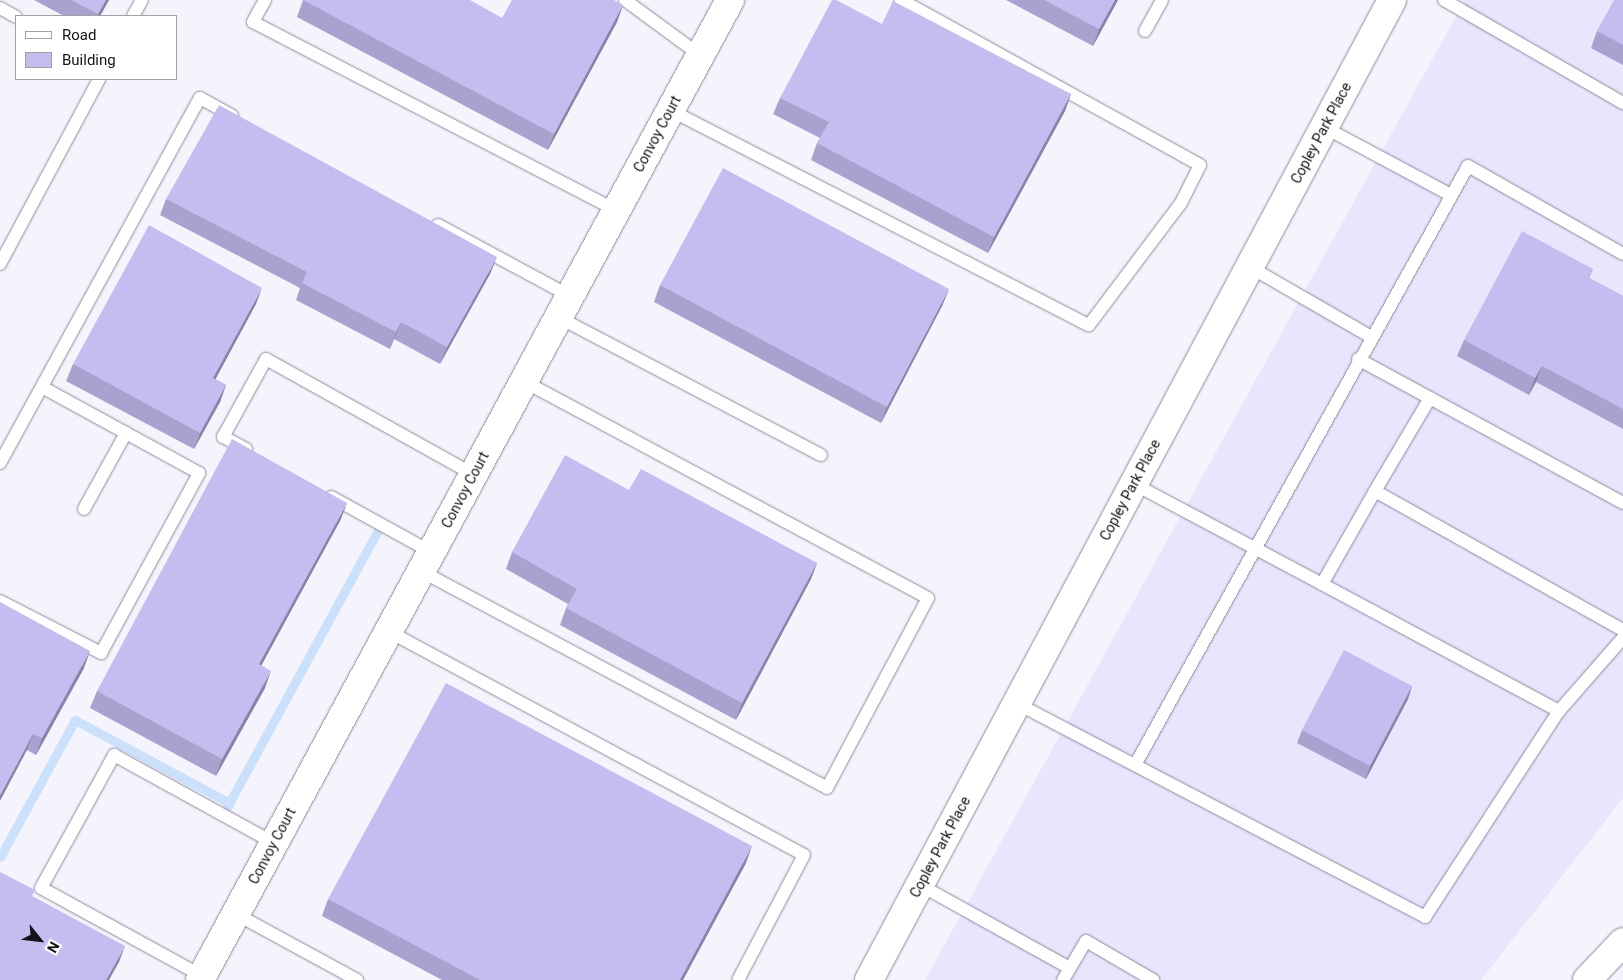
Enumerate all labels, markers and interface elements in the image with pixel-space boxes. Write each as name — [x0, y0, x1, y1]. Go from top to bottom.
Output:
legend — [15, 15, 178, 80]
text: Road — [62, 26, 96, 44]
text: Building — [62, 51, 116, 69]
street label: Copley Park Place — [1287, 80, 1355, 186]
street label: Convoy Court — [630, 93, 684, 175]
street label: Copley Park Place — [1096, 437, 1164, 543]
street label: Convoy Court — [438, 449, 492, 531]
street label: Copley Park Place — [906, 794, 974, 900]
street label: Convoy Court — [245, 805, 299, 887]
north arrow — [15, 915, 65, 965]
text: N — [44, 939, 63, 955]

